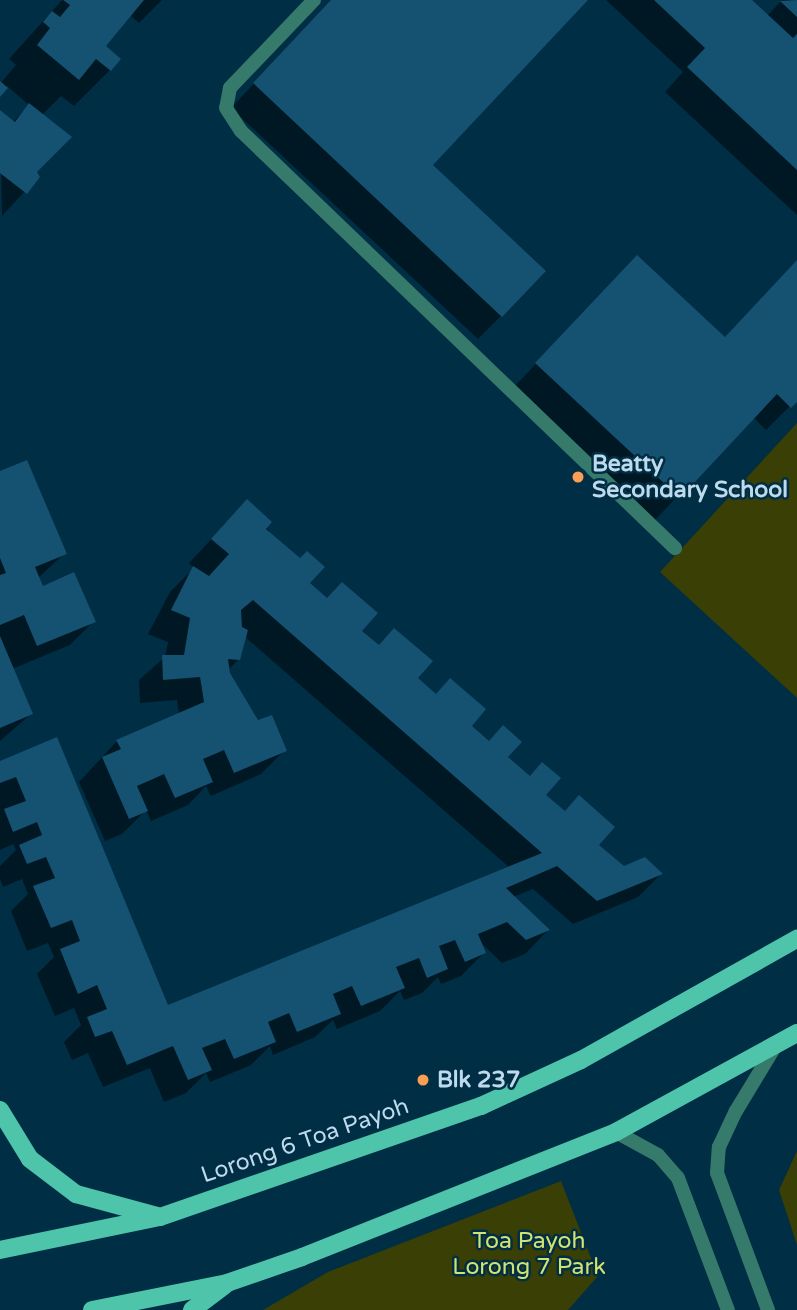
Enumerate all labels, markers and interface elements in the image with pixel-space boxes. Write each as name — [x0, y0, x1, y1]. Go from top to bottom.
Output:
place label: Beatty Secondary School — [592, 450, 788, 504]
marker: Beatty Secondary School — [570, 469, 586, 485]
place label: Blk 237 — [437, 1066, 520, 1094]
marker: Blk 237 — [415, 1072, 431, 1088]
street label: Lorong 6 Toa Payoh — [198, 1092, 412, 1190]
park label: Toa Payoh Lorong 7 Park — [452, 1227, 606, 1281]

